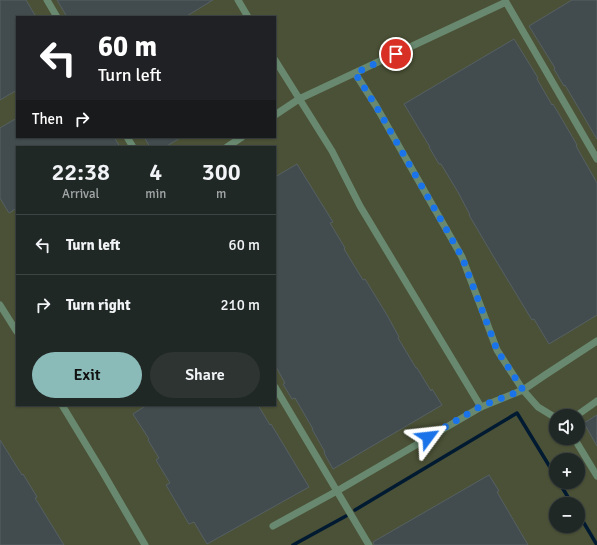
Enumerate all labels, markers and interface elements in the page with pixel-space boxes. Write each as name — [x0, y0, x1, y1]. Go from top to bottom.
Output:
text: 60 m — [98, 30, 157, 64]
icon: left — [32, 32, 84, 84]
pin — [379, 37, 413, 71]
icon: arrive — [385, 43, 407, 65]
text: Turn left — [98, 64, 161, 86]
icon: right — [71, 108, 93, 130]
text: Then — [32, 110, 63, 128]
text: 22:38 — [51, 157, 110, 187]
text: 4 — [149, 157, 162, 187]
text: 300 — [202, 157, 241, 187]
text: Arrival — [62, 186, 99, 202]
text: min — [145, 186, 166, 202]
text: m — [216, 186, 226, 202]
icon: left — [32, 234, 54, 256]
text: Turn left — [66, 236, 120, 254]
text: 60 m — [229, 236, 260, 254]
icon: right — [32, 294, 54, 316]
text: Turn right — [66, 296, 131, 314]
text: 210 m — [220, 296, 260, 314]
button: Exit — [32, 352, 142, 398]
button: Share — [150, 352, 260, 398]
map controls — [549, 409, 585, 533]
button: sound — [549, 409, 585, 445]
position arrow — [407, 416, 449, 458]
button: + — [549, 453, 585, 489]
button: − — [549, 497, 585, 533]

